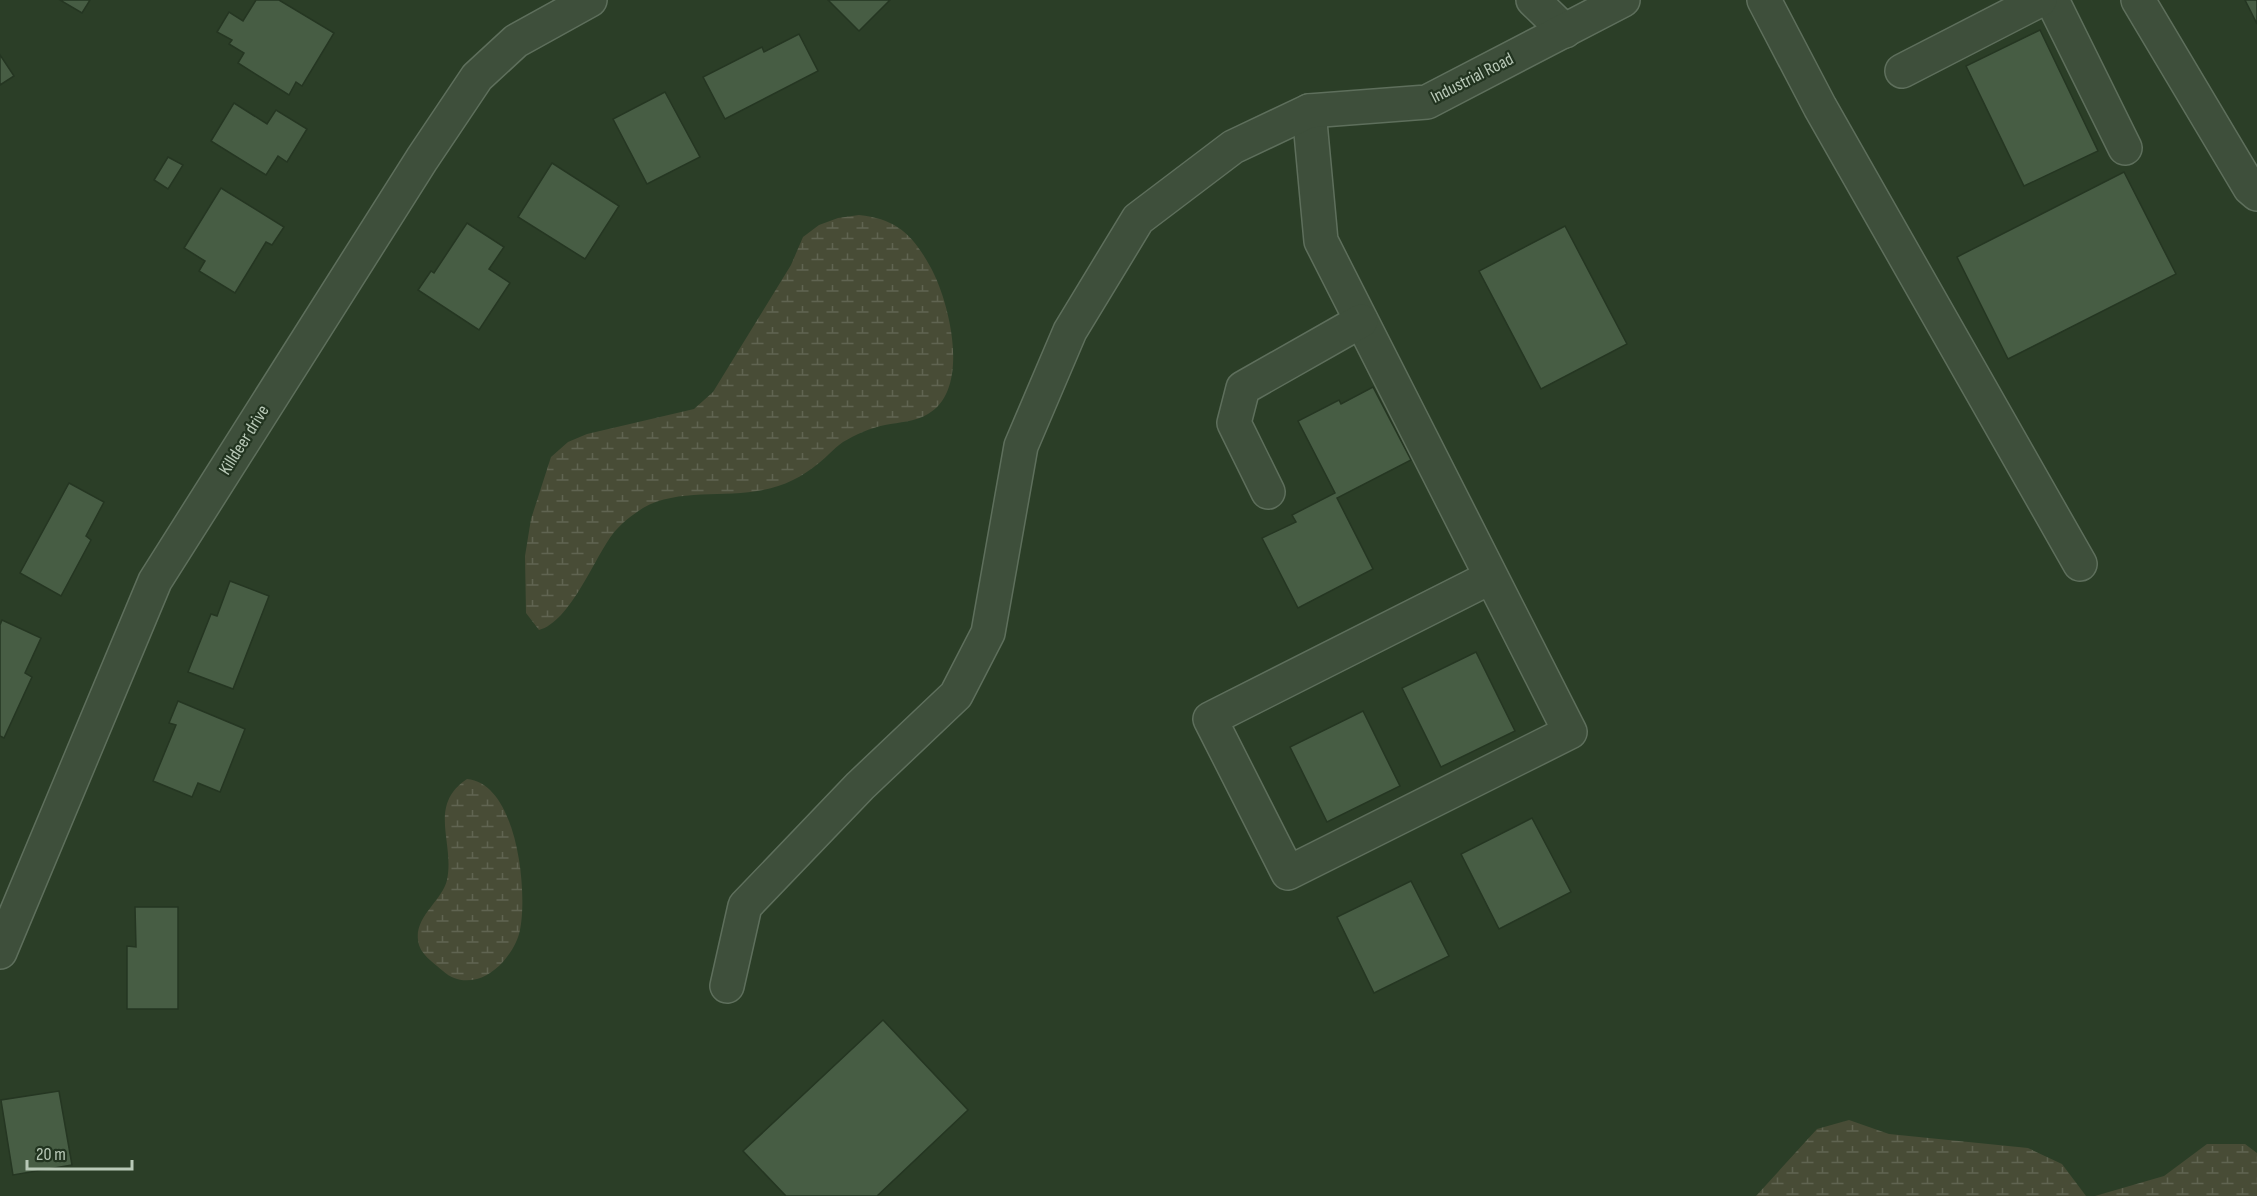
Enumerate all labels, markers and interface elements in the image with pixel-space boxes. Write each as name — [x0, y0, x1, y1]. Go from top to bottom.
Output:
street label: Industrial Road — [1427, 48, 1517, 108]
street label: Killdeer drive — [214, 401, 274, 479]
scale bar — [27, 1133, 132, 1171]
text: 20 m — [36, 1144, 66, 1165]

